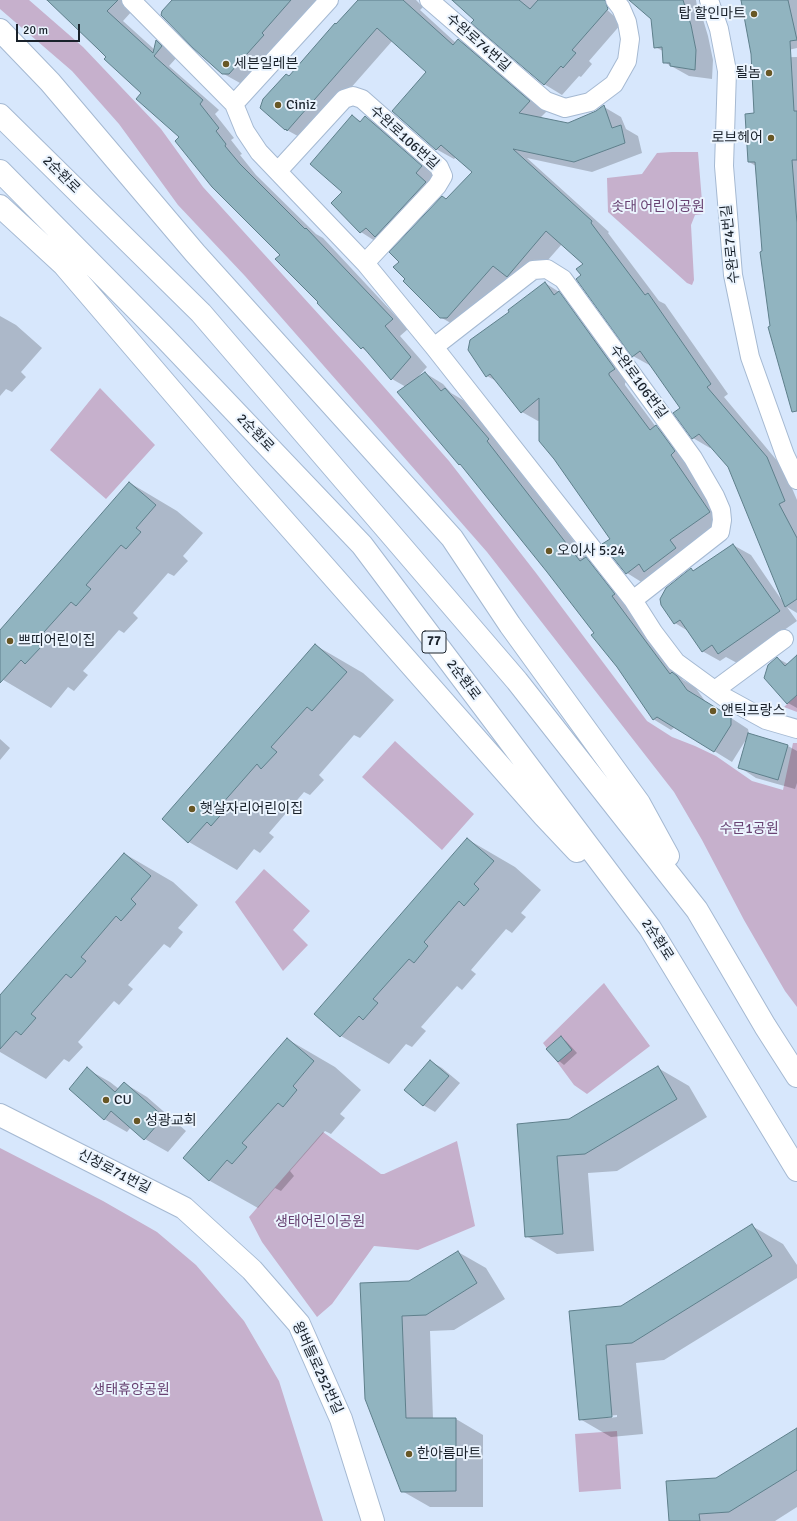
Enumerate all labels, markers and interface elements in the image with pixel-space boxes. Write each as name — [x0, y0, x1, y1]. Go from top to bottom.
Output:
place label: 탑 할인마트 — [679, 6, 746, 22]
marker: 탑 할인마트 — [749, 9, 759, 19]
street label: 수완로74번길 — [442, 11, 514, 75]
scale bar — [18, 16, 82, 42]
text: 20 m — [23, 23, 48, 38]
place label: 세븐일레븐 — [234, 56, 298, 72]
marker: 세븐일레븐 — [221, 59, 231, 69]
place label: 될놈 — [735, 65, 761, 81]
marker: 될놈 — [764, 68, 774, 78]
place label: Ciniz — [286, 97, 316, 113]
marker: Ciniz — [273, 100, 283, 110]
street label: 수완로106번길 — [366, 103, 442, 173]
place label: 로브헤어 — [711, 130, 763, 146]
marker: 로브헤어 — [766, 133, 776, 143]
street label: 2순환로 — [39, 153, 83, 197]
park label: 솟대 어린이공원 — [611, 199, 705, 215]
street label: 수완로74번길 — [718, 204, 744, 284]
street label: 수완로106번길 — [606, 342, 670, 422]
street label: 2순환로 — [233, 411, 277, 455]
place label: 오이사 5:24 — [557, 543, 625, 559]
marker: 오이사 5:24 — [544, 546, 554, 556]
road number: 77 — [422, 631, 446, 653]
place label: 쁘띠어린이집 — [18, 633, 95, 649]
marker: 쁘띠어린이집 — [5, 636, 15, 646]
street label: 2순환로 — [442, 656, 484, 704]
place label: 앤틱프랑스 — [721, 703, 785, 719]
marker: 앤틱프랑스 — [708, 706, 718, 716]
place label: 햇살자리어린이집 — [200, 801, 303, 817]
marker: 햇살자리어린이집 — [187, 804, 197, 814]
park label: 수문1공원 — [719, 821, 779, 837]
street label: 2순환로 — [637, 916, 677, 964]
place label: CU — [114, 1092, 132, 1108]
marker: CU — [101, 1095, 111, 1105]
place label: 성광교회 — [145, 1113, 197, 1129]
marker: 성광교회 — [132, 1116, 142, 1126]
street label: 신창로71번길 — [75, 1146, 153, 1198]
park label: 생태어린이공원 — [275, 1214, 365, 1230]
street label: 왕버들로252번길 — [288, 1319, 346, 1417]
park label: 생태휴양공원 — [92, 1382, 170, 1398]
place label: 한아름마트 — [417, 1446, 481, 1462]
marker: 한아름마트 — [404, 1449, 414, 1459]

